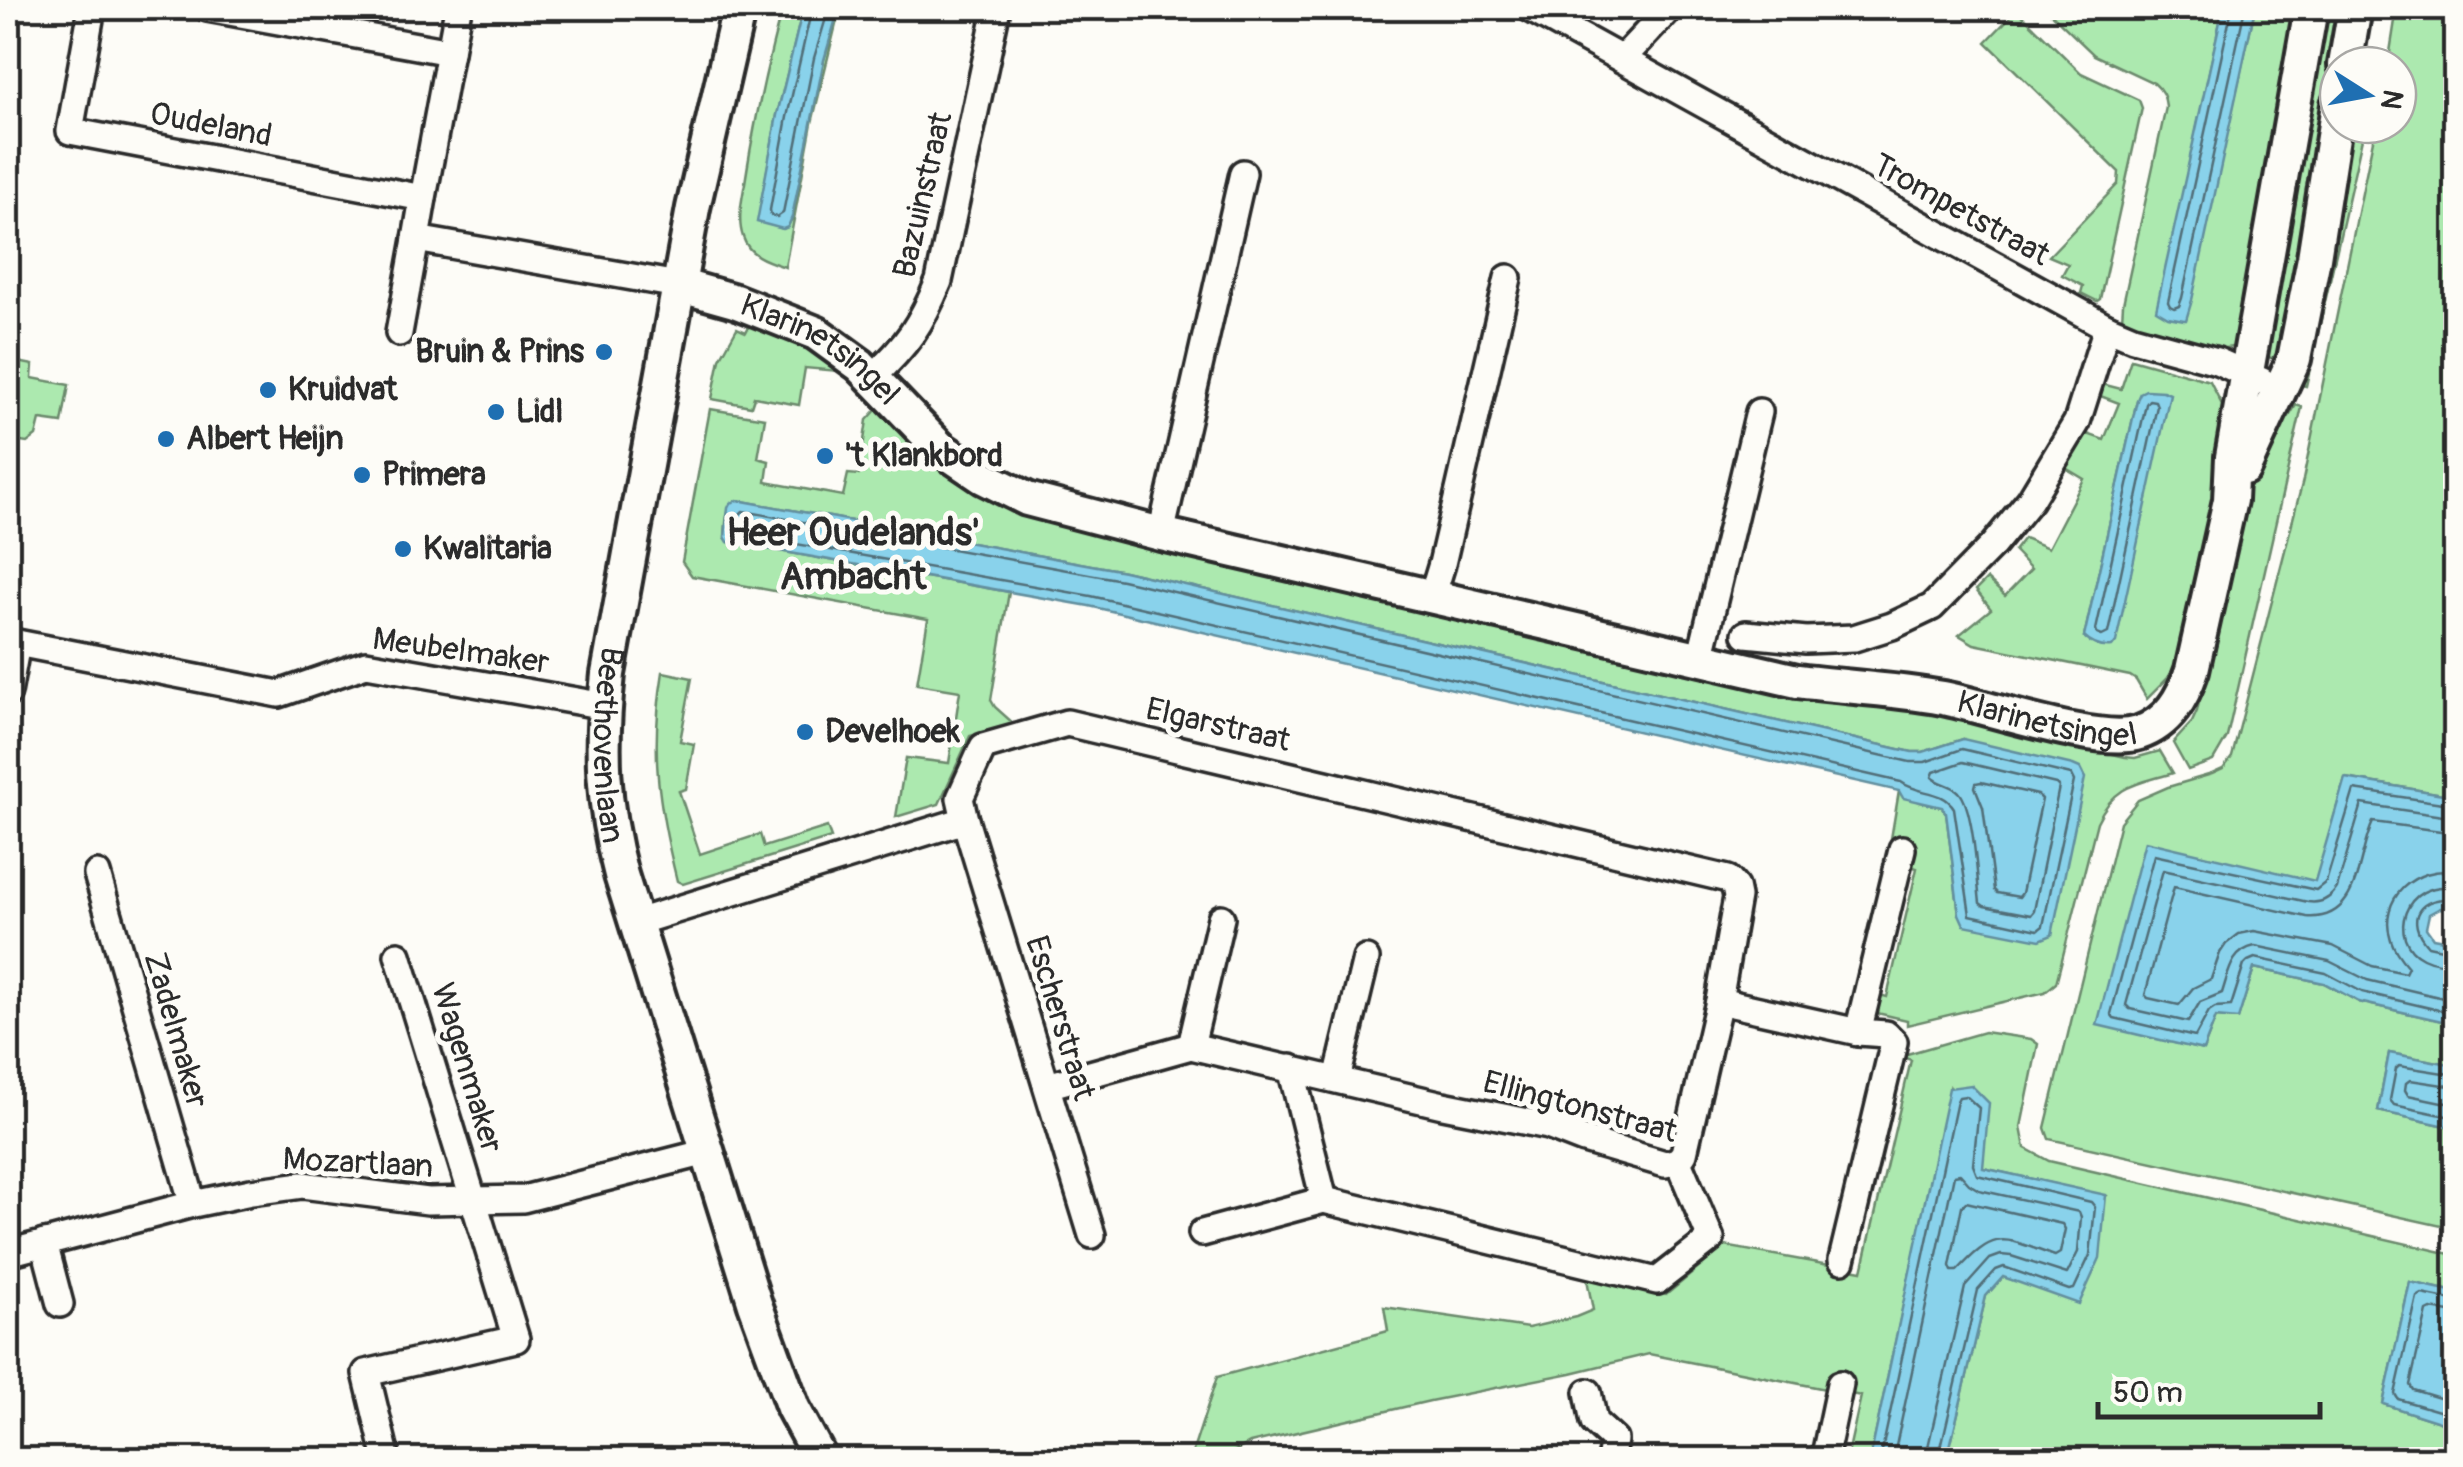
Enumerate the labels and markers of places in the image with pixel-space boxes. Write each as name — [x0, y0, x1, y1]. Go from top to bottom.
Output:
place label: Bruin & Prins — [415, 332, 585, 372]
marker: Bruin & Prins — [593, 341, 615, 363]
place label: Kruidvat — [288, 370, 399, 410]
marker: Kruidvat — [257, 379, 279, 401]
place label: Lidl — [516, 392, 563, 432]
marker: Lidl — [485, 401, 507, 423]
place label: Albert Heijn — [186, 419, 344, 459]
marker: Albert Heijn — [155, 428, 177, 450]
place label: 't Klankbord — [845, 436, 1003, 476]
marker: 't Klankbord — [814, 445, 836, 467]
place label: Primera — [382, 455, 486, 495]
marker: Primera — [351, 464, 373, 486]
place label: Kwalitaria — [423, 529, 552, 569]
marker: Kwalitaria — [392, 538, 414, 560]
place label: Develhoek — [825, 712, 961, 752]
marker: Develhoek — [794, 721, 816, 743]

